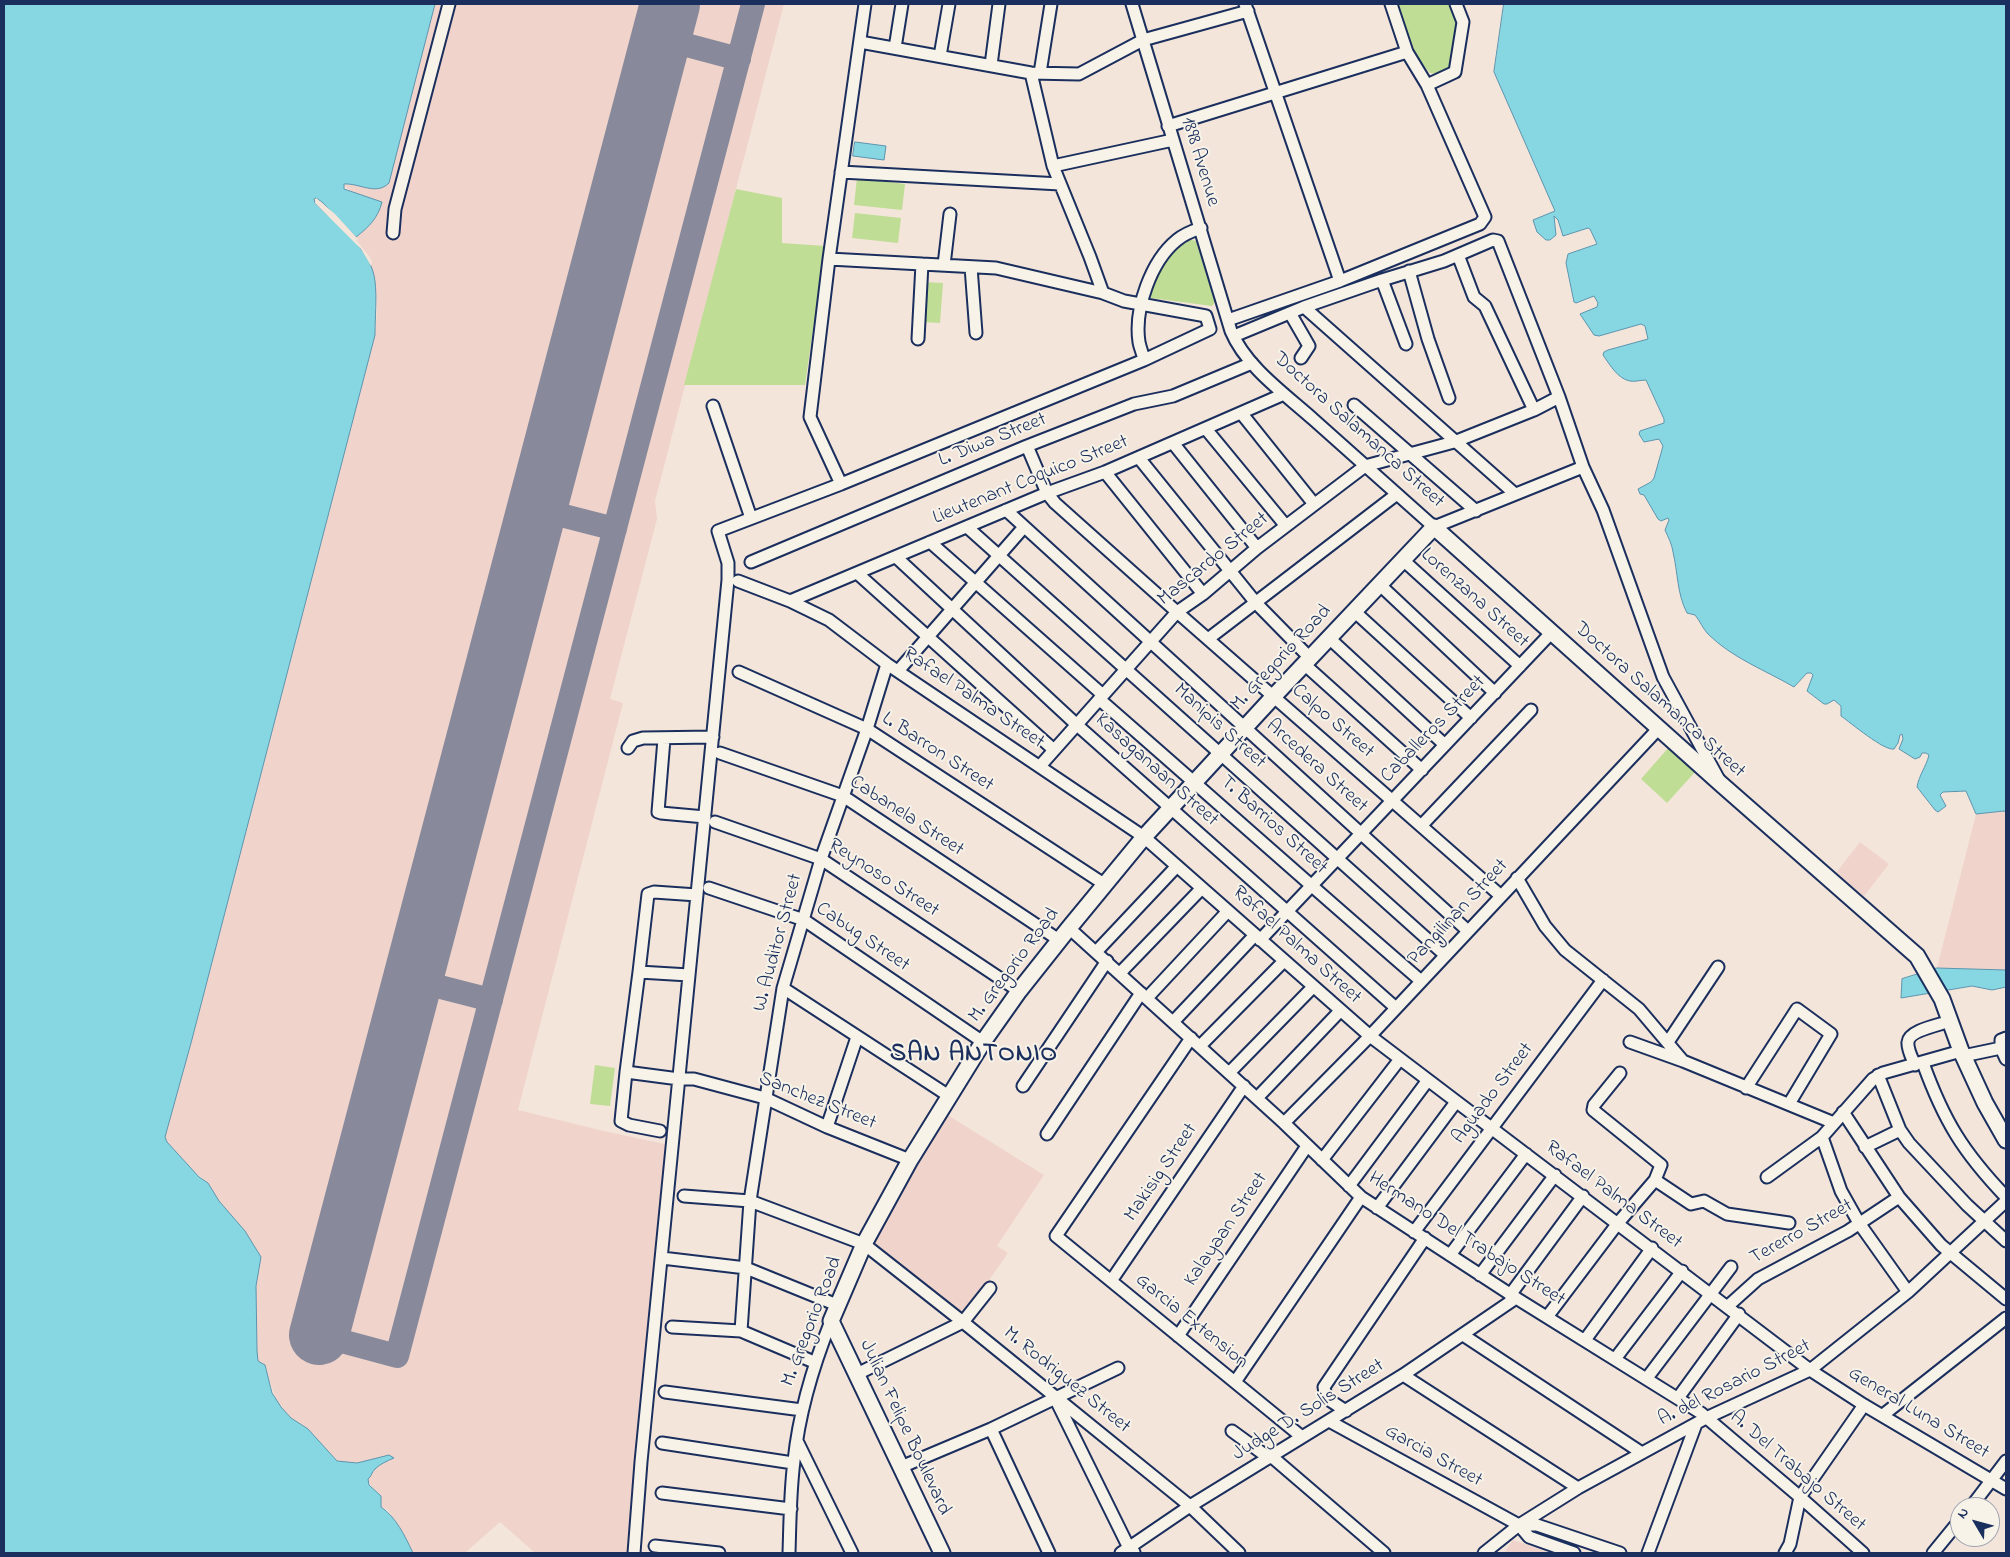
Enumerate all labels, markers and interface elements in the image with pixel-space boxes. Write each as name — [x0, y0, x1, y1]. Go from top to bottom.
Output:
street label: 1898 Avenue — [1174, 114, 1224, 210]
street label: Doctora Salamanca Street — [1267, 348, 1449, 514]
street label: L. Diwa Street — [936, 409, 1050, 473]
street label: Lieutenant Coquico Street — [930, 431, 1132, 531]
street label: Mascardo Street — [1154, 508, 1274, 612]
street label: Lorenzana Street — [1415, 544, 1533, 654]
street label: M. Gregorio Road — [1227, 601, 1337, 717]
street label: Doctora Salamanca Street — [1568, 618, 1750, 784]
street label: Rafael Palma Street — [898, 643, 1048, 755]
street label: Caballeros Street — [1376, 671, 1492, 789]
street label: Manipis Street — [1168, 679, 1270, 775]
street label: Calpo Street — [1286, 680, 1378, 764]
street label: L. Barron Street — [876, 708, 998, 798]
street label: Kasaganaan Street — [1089, 709, 1223, 833]
street label: Arcedera Street — [1260, 715, 1372, 819]
street label: Cabanela Street — [844, 771, 968, 863]
street label: T. Barrios Street — [1214, 771, 1332, 881]
street label: Reynoso Street — [823, 834, 943, 924]
street label: Pangilinan Street — [1404, 855, 1514, 971]
street label: W. Auditor Street — [749, 871, 809, 1015]
street label: Rafael Palma Street — [1226, 882, 1366, 1010]
street label: Cabug Street — [810, 898, 914, 978]
street label: M. Gregorio Road — [964, 904, 1066, 1028]
street label: Aguado Street — [1448, 1039, 1540, 1149]
district label: SAN ANTONIO — [889, 1041, 1059, 1071]
street label: Sanchez Street — [755, 1068, 879, 1136]
street label: Makisig Street — [1120, 1119, 1204, 1227]
street label: Rafael Palma Street — [1540, 1137, 1686, 1255]
street label: Hermano Del Trabajo Street — [1363, 1167, 1569, 1313]
street label: Kalayaan Street — [1180, 1168, 1274, 1292]
street label: Tererro Street — [1746, 1195, 1858, 1271]
street label: M. Gregorio Road — [777, 1254, 849, 1390]
street label: Garcia Extension — [1130, 1269, 1252, 1375]
street label: M. Rodriguez Street — [998, 1322, 1134, 1440]
street label: A. del Rosario Street — [1655, 1335, 1815, 1433]
street label: Julian Felipe Boulevard — [853, 1336, 955, 1520]
street label: Judge D. Solis Street — [1229, 1355, 1389, 1467]
street label: General Luna Street — [1843, 1362, 1993, 1466]
street label: A. Del Trabajo Street — [1724, 1406, 1870, 1538]
street label: Garcia Street — [1380, 1420, 1486, 1494]
north arrow — [1950, 1497, 2000, 1547]
text: N — [1952, 1503, 1975, 1523]

